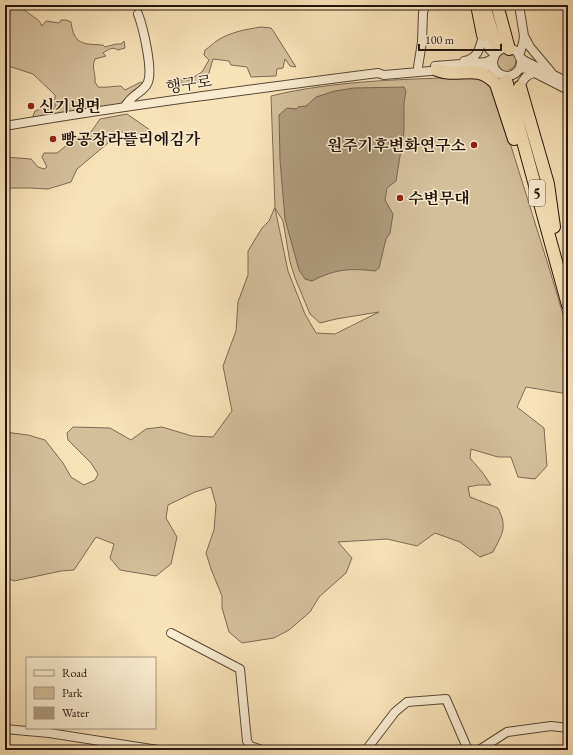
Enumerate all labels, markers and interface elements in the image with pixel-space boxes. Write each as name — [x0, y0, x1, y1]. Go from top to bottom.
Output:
scale bar — [419, 26, 501, 52]
text: 100 m — [425, 32, 455, 48]
street label: 행구로 — [165, 70, 214, 98]
place label: 신기냉면 — [39, 96, 101, 117]
marker: 신기냉면 — [26, 101, 36, 111]
place label: 빵공장라뜰리에김가 — [61, 129, 201, 150]
marker: 빵공장라뜰리에김가 — [48, 134, 58, 144]
place label: 원주기후변화연구소 — [327, 135, 467, 156]
marker: 원주기후변화연구소 — [469, 140, 479, 150]
road number: 5 — [529, 180, 545, 206]
place label: 수변무대 — [408, 188, 470, 209]
marker: 수변무대 — [395, 193, 405, 203]
legend — [26, 657, 156, 729]
text: Road — [62, 665, 88, 681]
text: Park — [62, 685, 83, 701]
text: Water — [62, 705, 89, 721]

